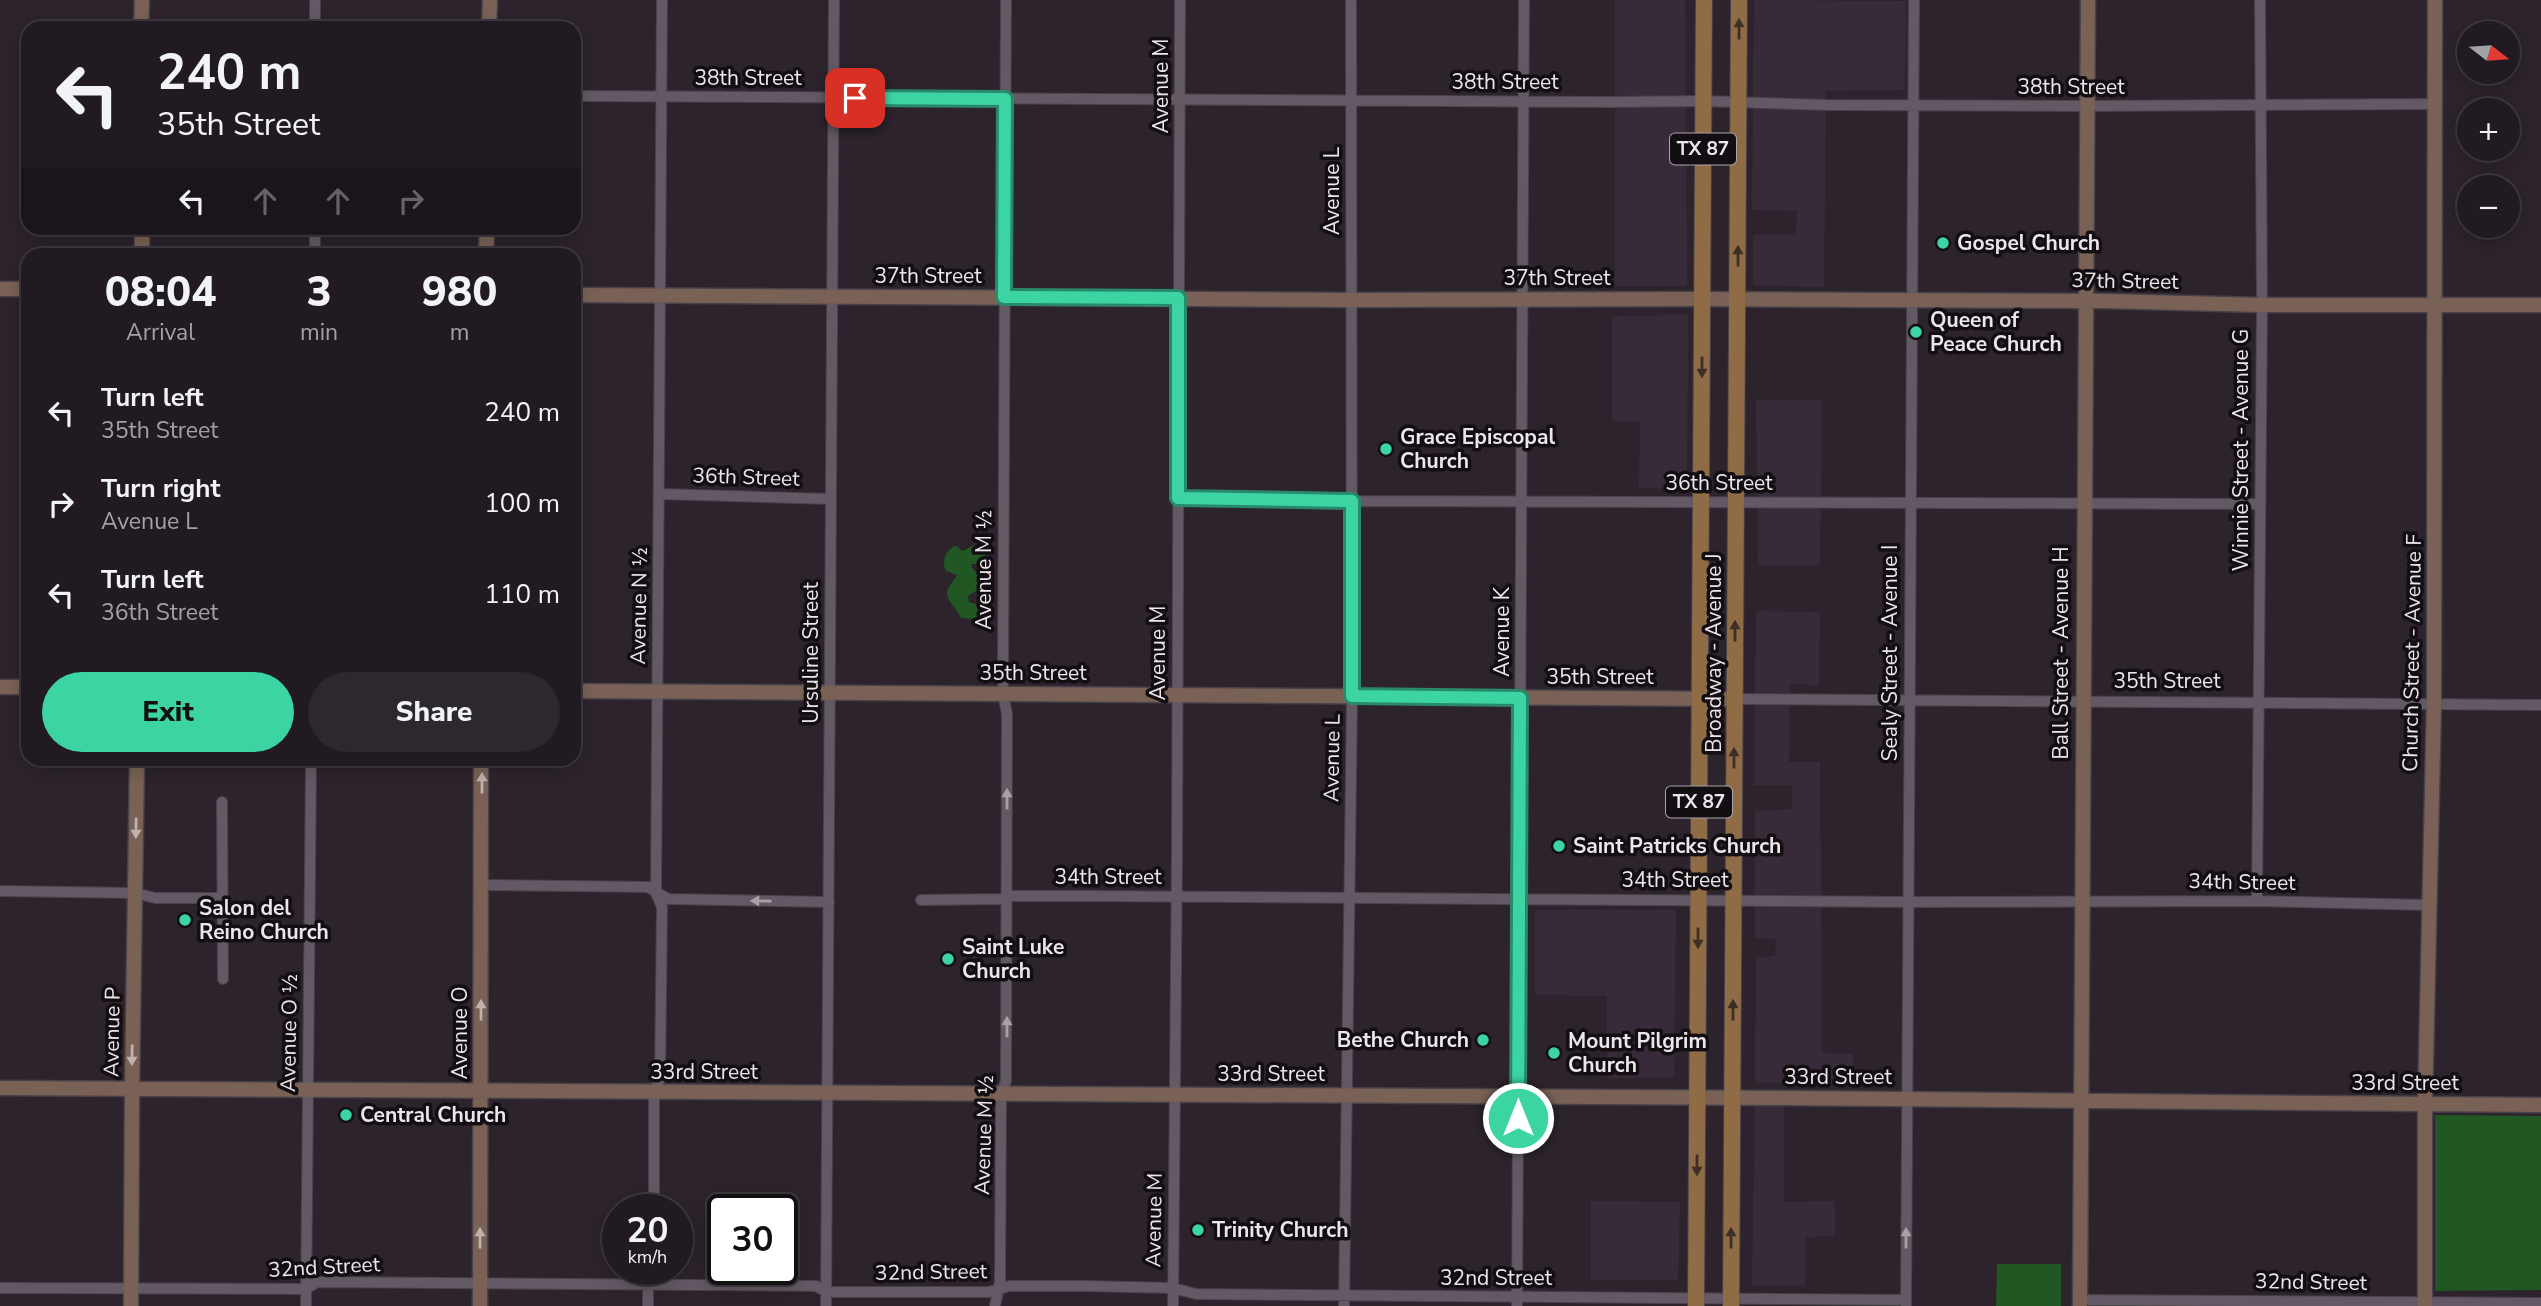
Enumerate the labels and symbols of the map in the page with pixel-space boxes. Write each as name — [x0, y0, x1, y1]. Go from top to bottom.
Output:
one-way arrow — [1733, 17, 1745, 39]
north arrow — [2457, 21, 2520, 84]
street label: Avenue M — [1147, 39, 1175, 133]
street label: 38th Street — [694, 64, 802, 92]
pin — [825, 68, 885, 128]
street label: 38th Street — [1451, 68, 1559, 96]
street label: 38th Street — [2017, 73, 2125, 101]
road number: TX 87 — [1670, 134, 1736, 164]
street label: Avenue L — [1318, 146, 1346, 235]
place label: Gospel Church — [1957, 229, 2100, 257]
marker: Gospel Church — [1935, 235, 1951, 251]
one-way arrow — [1732, 245, 1744, 267]
street label: 37th Street — [874, 262, 982, 290]
street label: 37th Street — [1503, 264, 1611, 292]
street label: 37th Street — [2071, 266, 2179, 296]
place label: Queen of Peace Church — [1930, 306, 2062, 358]
marker: Queen of Peace Church — [1908, 324, 1924, 340]
street label: Winnie Street - Avenue G — [2227, 329, 2255, 571]
one-way arrow — [1696, 356, 1708, 378]
place label: Grace Episcopal Church — [1400, 423, 1555, 475]
marker: Grace Episcopal Church — [1378, 441, 1394, 457]
street label: 36th Street — [692, 461, 801, 493]
street label: 36th Street — [1665, 469, 1773, 497]
street label: Avenue M ½ — [970, 510, 998, 630]
street label: Church Street - Avenue F — [2396, 534, 2428, 772]
street label: Sealy Street - Avenue I — [1876, 545, 1904, 761]
street label: Avenue N ½ — [624, 547, 654, 665]
street label: Ball Street - Avenue H — [2047, 547, 2075, 760]
street label: Broadway - Avenue J — [1700, 553, 1728, 753]
street label: Ursuline Street — [797, 582, 825, 724]
street label: Avenue K — [1488, 586, 1516, 677]
street label: Avenue M — [1144, 606, 1172, 700]
one-way arrow — [1729, 619, 1741, 641]
street label: 35th Street — [979, 659, 1087, 687]
street label: 35th Street — [1546, 663, 1654, 691]
street label: 35th Street — [2113, 667, 2221, 695]
street label: Avenue L — [1317, 713, 1347, 802]
one-way arrow — [1729, 747, 1740, 769]
one-way arrow — [476, 772, 487, 794]
road number: TX 87 — [1666, 786, 1732, 818]
one-way arrow — [1001, 788, 1013, 810]
one-way arrow — [130, 817, 142, 839]
place label: Saint Patricks Church — [1573, 832, 1781, 860]
marker: Saint Patricks Church — [1551, 838, 1567, 854]
street label: 34th Street — [1054, 863, 1162, 891]
street label: 34th Street — [1621, 866, 1729, 894]
street label: 34th Street — [2188, 867, 2296, 897]
place label: Salon del Reino Church — [199, 894, 329, 946]
one-way arrow — [749, 895, 771, 907]
marker: Salon del Reino Church — [177, 912, 193, 928]
one-way arrow — [1692, 927, 1704, 949]
place label: Saint Luke Church — [962, 933, 1064, 985]
marker: Saint Luke Church — [940, 951, 956, 967]
street label: Avenue O ½ — [274, 974, 304, 1092]
street label: Avenue P — [97, 987, 127, 1077]
street label: Avenue O — [446, 987, 474, 1079]
one-way arrow — [475, 999, 487, 1021]
one-way arrow — [1727, 999, 1739, 1021]
one-way arrow — [1001, 1015, 1013, 1037]
place label: Bethe Church — [1337, 1026, 1469, 1054]
place label: Mount Pilgrim Church — [1568, 1027, 1707, 1079]
marker: Bethe Church — [1475, 1032, 1491, 1048]
one-way arrow — [126, 1044, 138, 1066]
marker: Mount Pilgrim Church — [1546, 1045, 1562, 1061]
street label: 33rd Street — [650, 1058, 758, 1086]
street label: 33rd Street — [1217, 1060, 1325, 1088]
street label: 33rd Street — [1784, 1063, 1892, 1091]
street label: 33rd Street — [2351, 1069, 2459, 1097]
street label: Avenue M ½ — [968, 1075, 1000, 1195]
position arrow — [1481, 1081, 1555, 1155]
place label: Central Church — [360, 1101, 506, 1129]
marker: Central Church — [338, 1107, 354, 1123]
one-way arrow — [1691, 1154, 1702, 1176]
street label: Avenue M — [1139, 1172, 1169, 1268]
speed limit sign: 30 — [707, 1194, 798, 1285]
place label: Trinity Church — [1212, 1216, 1349, 1244]
marker: Trinity Church — [1190, 1222, 1206, 1238]
one-way arrow — [474, 1227, 486, 1249]
one-way arrow — [1725, 1227, 1737, 1249]
one-way arrow — [1900, 1227, 1912, 1249]
street label: 32nd Street — [267, 1250, 381, 1284]
street label: 32nd Street — [875, 1257, 988, 1287]
street label: 32nd Street — [1440, 1264, 1553, 1292]
street label: 32nd Street — [2255, 1267, 2368, 1297]

